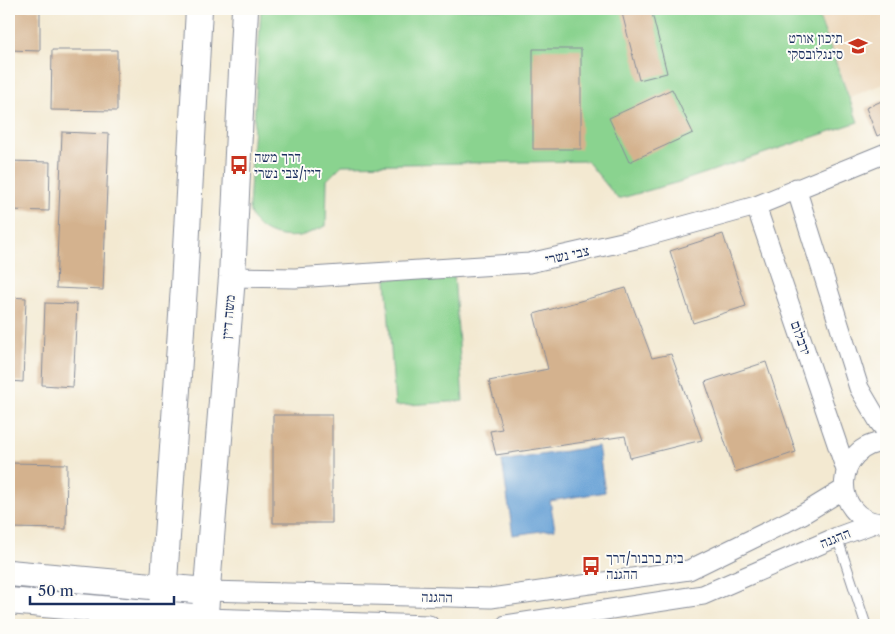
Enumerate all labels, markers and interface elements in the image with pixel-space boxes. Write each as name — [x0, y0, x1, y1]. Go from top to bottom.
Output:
place label: תיכון אורט סינגלובסקי — [787, 29, 843, 63]
school or university icon: תיכון אורט סינגלובסקי — [847, 35, 869, 57]
place label: דרך משה דיין/צבי נשרי — [254, 148, 321, 182]
bus stop icon: דרך משה דיין/צבי נשרי — [228, 154, 250, 176]
street label: צבי נשרי — [543, 241, 591, 268]
street label: משה דיין — [217, 294, 239, 340]
street label: ירבלום — [787, 319, 815, 358]
street label: ההגנה — [817, 524, 853, 552]
place label: בית ברבור/דרך ההגנה — [606, 549, 684, 583]
bus stop icon: בית ברבור/דרך ההגנה — [580, 555, 602, 577]
scale bar — [30, 574, 174, 606]
text: 50 m — [38, 581, 74, 600]
street label: ההגנה — [421, 588, 453, 606]

